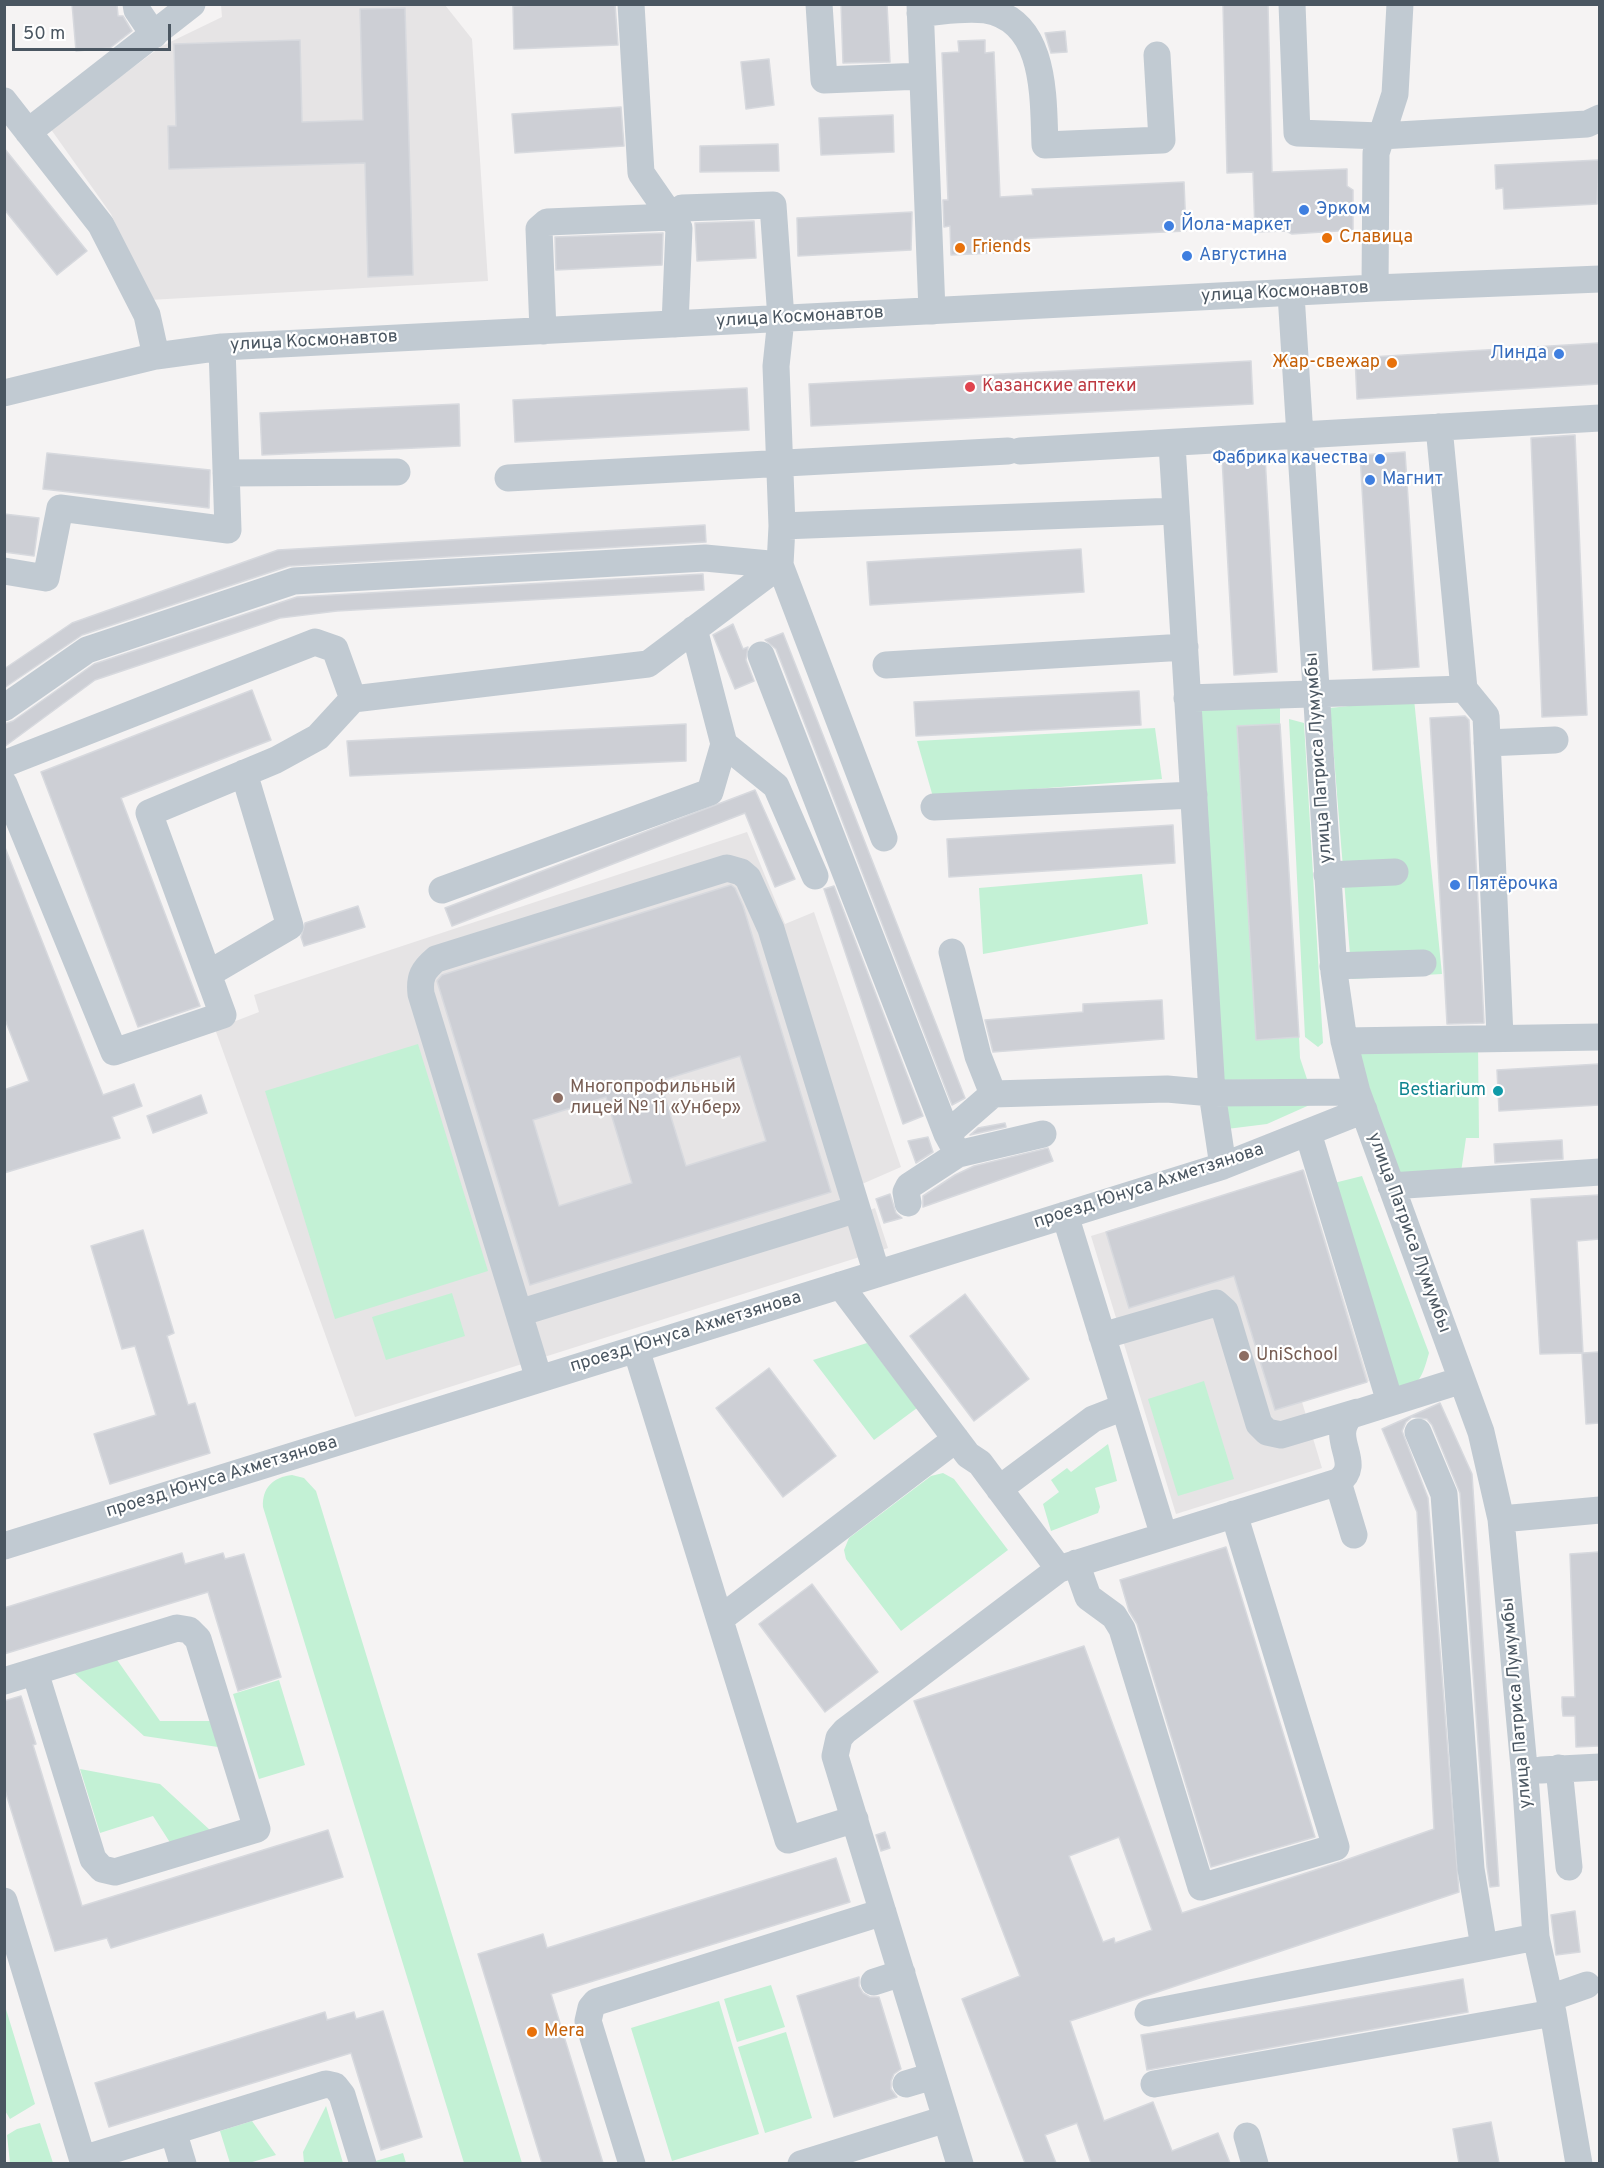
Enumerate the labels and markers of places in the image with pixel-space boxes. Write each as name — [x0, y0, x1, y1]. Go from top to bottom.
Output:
place label: Эрком — [1316, 199, 1370, 221]
marker: Эрком — [1297, 203, 1311, 217]
place label: Йола-маркет — [1181, 215, 1292, 237]
marker: Йола-маркет — [1162, 219, 1176, 233]
place label: Славица — [1339, 227, 1413, 249]
marker: Славица — [1320, 231, 1334, 245]
place label: Friends — [972, 237, 1031, 259]
marker: Friends — [953, 241, 967, 255]
place label: Августина — [1199, 245, 1287, 267]
marker: Августина — [1180, 249, 1194, 263]
place label: Линда — [1490, 343, 1547, 365]
marker: Линда — [1552, 347, 1566, 361]
place label: Жар-свежар — [1272, 352, 1380, 374]
marker: Жар-свежар — [1385, 356, 1399, 370]
place label: Казанские аптеки — [982, 376, 1137, 398]
marker: Казанские аптеки — [963, 380, 977, 394]
place label: Фабрика качества — [1212, 448, 1368, 470]
marker: Фабрика качества — [1373, 452, 1387, 466]
place label: Магнит — [1382, 469, 1443, 491]
marker: Магнит — [1363, 473, 1377, 487]
place label: Пятёрочка — [1467, 874, 1558, 896]
marker: Пятёрочка — [1448, 878, 1462, 892]
place label: Многопрофильный лицей № 11 «Унбер» — [570, 1077, 741, 1120]
place label: Bestiarium — [1399, 1080, 1486, 1102]
marker: Bestiarium — [1491, 1084, 1505, 1098]
marker: Многопрофильный лицей № 11 «Унбер» — [551, 1091, 565, 1105]
place label: UniSchool — [1256, 1345, 1338, 1367]
marker: UniSchool — [1237, 1349, 1251, 1363]
place label: Mera — [544, 2021, 584, 2043]
marker: Mera — [525, 2025, 539, 2039]

